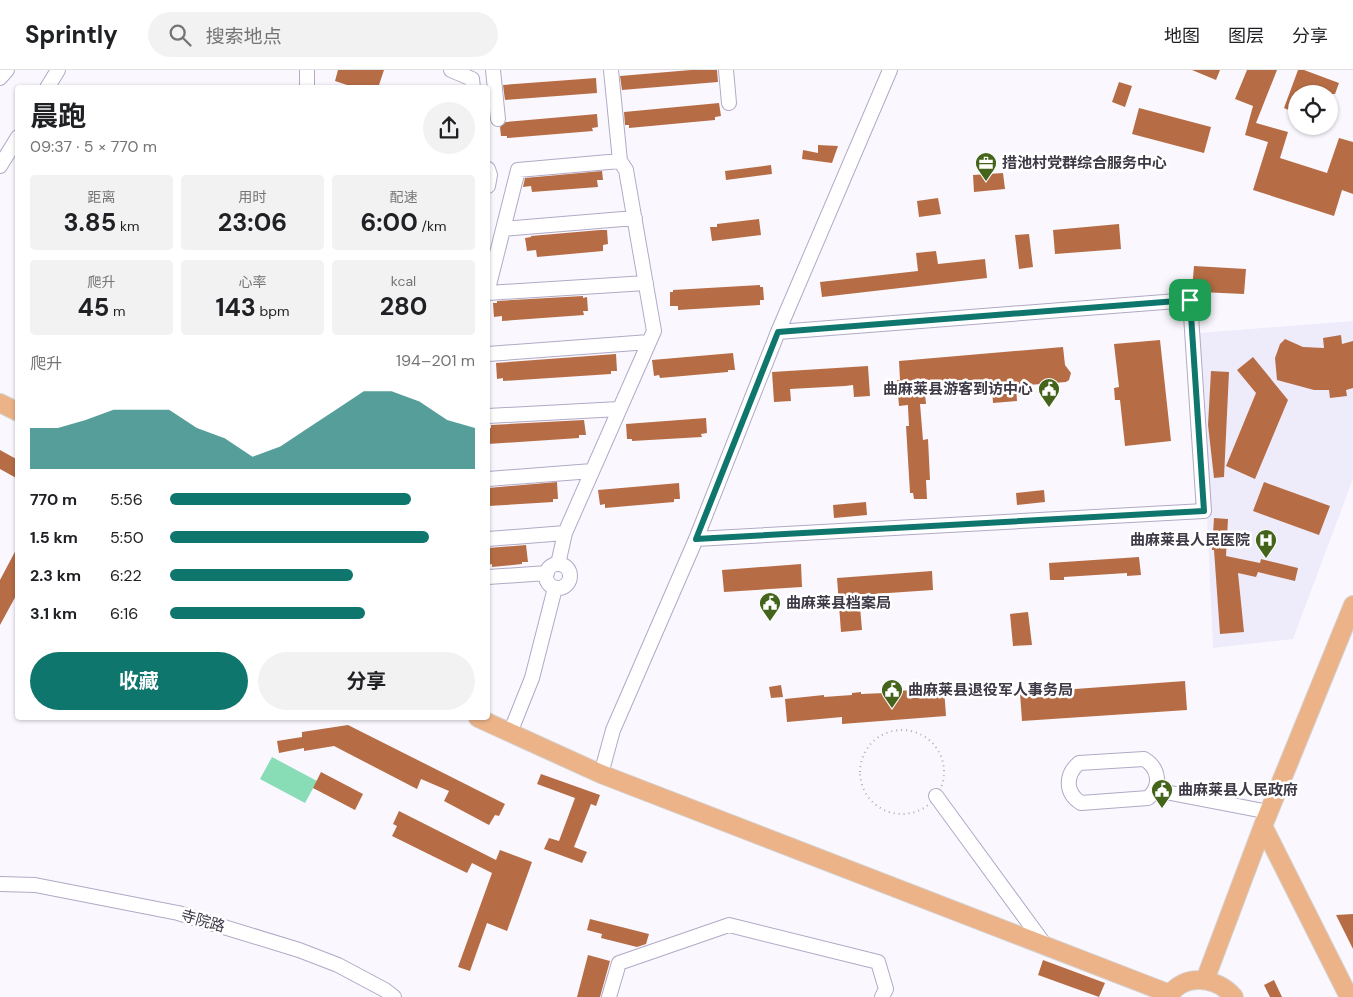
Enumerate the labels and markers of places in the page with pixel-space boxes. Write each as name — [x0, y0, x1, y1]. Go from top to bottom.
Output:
office icon: 措池村党群综合服务中心 — [974, 151, 998, 182]
place label: 措池村党群综合服务中心 — [1002, 153, 1167, 173]
pin — [1169, 279, 1211, 321]
public building icon: 曲麻莱县游客到访中心 — [1037, 377, 1061, 408]
place label: 曲麻莱县游客到访中心 — [883, 379, 1033, 399]
hospital icon: 曲麻莱县人民医院 — [1254, 528, 1278, 559]
place label: 曲麻莱县人民医院 — [1130, 530, 1250, 550]
public building icon: 曲麻莱县档案局 — [758, 591, 782, 622]
place label: 曲麻莱县档案局 — [786, 593, 891, 613]
public building icon: 曲麻莱县退役军人事务局 — [880, 678, 904, 709]
place label: 曲麻莱县退役军人事务局 — [908, 680, 1073, 700]
public building icon: 曲麻莱县人民政府 — [1150, 778, 1174, 809]
place label: 曲麻莱县人民政府 — [1178, 780, 1298, 800]

